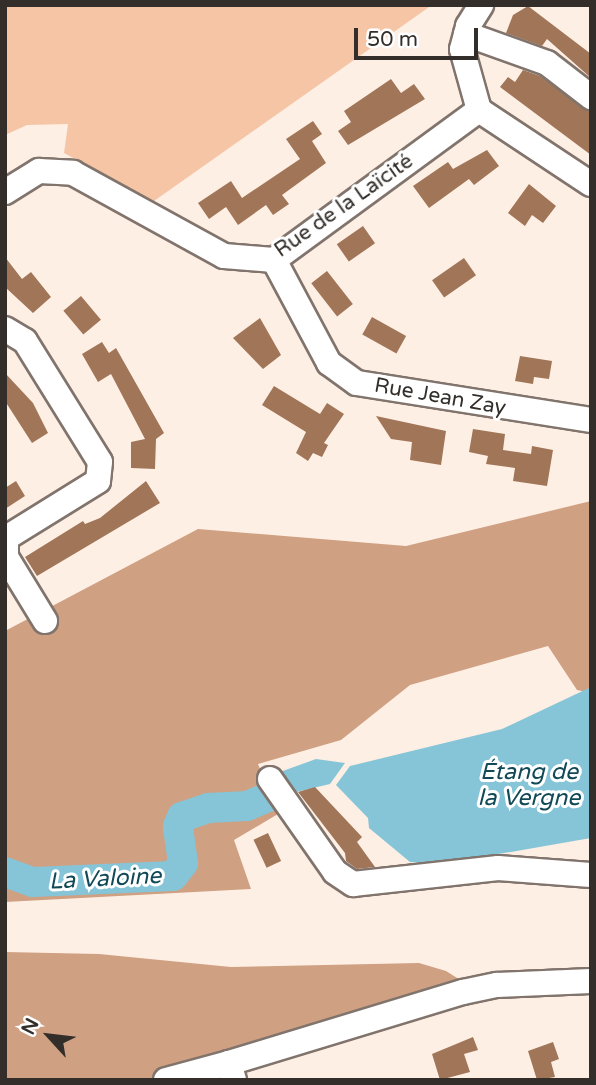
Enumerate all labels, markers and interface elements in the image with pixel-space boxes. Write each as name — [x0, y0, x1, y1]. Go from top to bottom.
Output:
scale bar — [358, 14, 482, 58]
text: 50 m — [367, 27, 418, 52]
street label: Rue de la Laïcité — [270, 149, 418, 263]
street label: Rue Jean Zay — [372, 373, 508, 421]
water label: Étang de la Vergne — [478, 758, 580, 812]
water label: La Valoine — [48, 862, 162, 896]
north arrow — [14, 1001, 84, 1071]
text: N — [17, 1015, 44, 1038]

